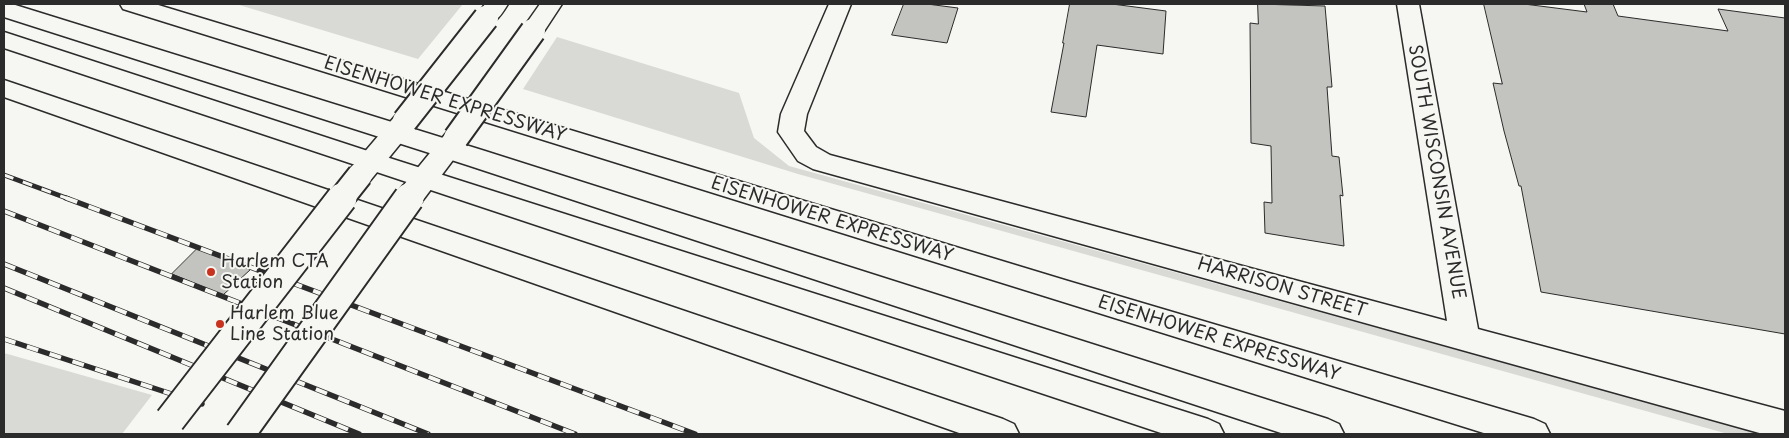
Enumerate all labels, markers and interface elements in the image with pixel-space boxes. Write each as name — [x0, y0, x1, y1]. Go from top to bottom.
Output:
street label: SOUTH WISCONSIN AVENUE — [1403, 43, 1469, 301]
street label: EISENHOWER EXPRESSWAY — [321, 53, 569, 147]
street label: EISENHOWER EXPRESSWAY — [708, 173, 956, 267]
place label: Harlem CTA Station — [221, 251, 329, 294]
street label: HARRISON STREET — [1195, 253, 1369, 323]
marker: Harlem CTA Station — [205, 266, 217, 278]
street label: EISENHOWER EXPRESSWAY — [1095, 292, 1343, 386]
place label: Harlem Blue Line Station — [230, 303, 338, 346]
marker: Harlem Blue Line Station — [214, 318, 226, 330]

